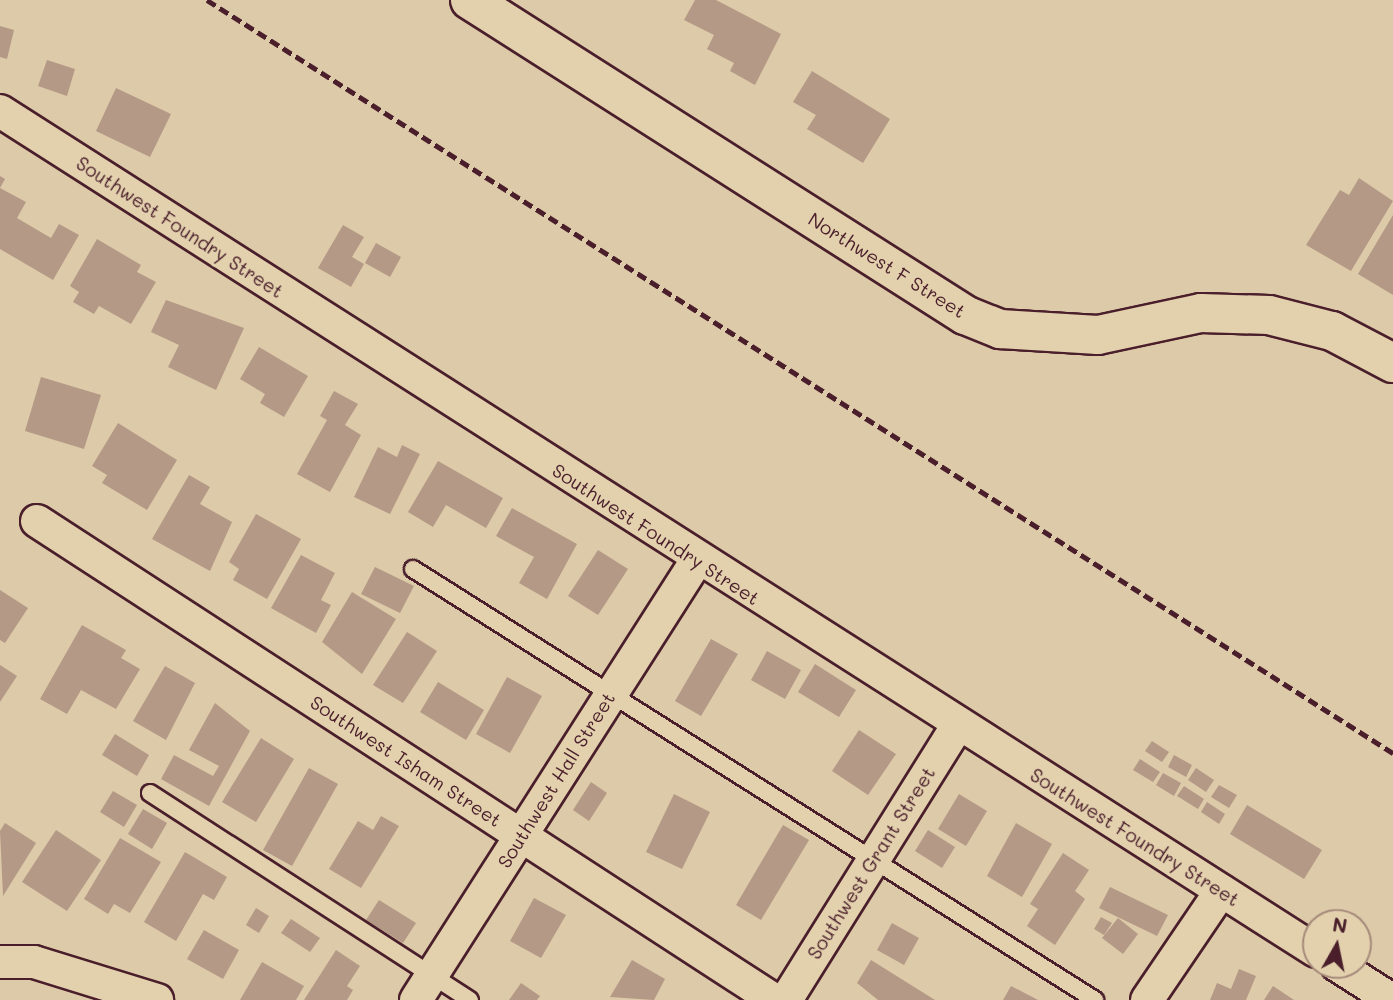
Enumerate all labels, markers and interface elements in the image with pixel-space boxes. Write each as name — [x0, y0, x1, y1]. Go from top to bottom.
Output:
street label: Southwest Foundry Street — [72, 151, 288, 303]
street label: Northwest F Street — [804, 207, 970, 323]
street label: Southwest Foundry Street — [548, 458, 764, 610]
street label: Southwest Hall Street — [493, 688, 619, 872]
street label: Southwest Isham Street — [306, 691, 506, 831]
street label: Southwest Grant Street — [802, 763, 940, 963]
street label: Southwest Foundry Street — [1026, 763, 1244, 911]
north arrow — [1302, 909, 1372, 979]
text: N — [1331, 911, 1349, 938]

